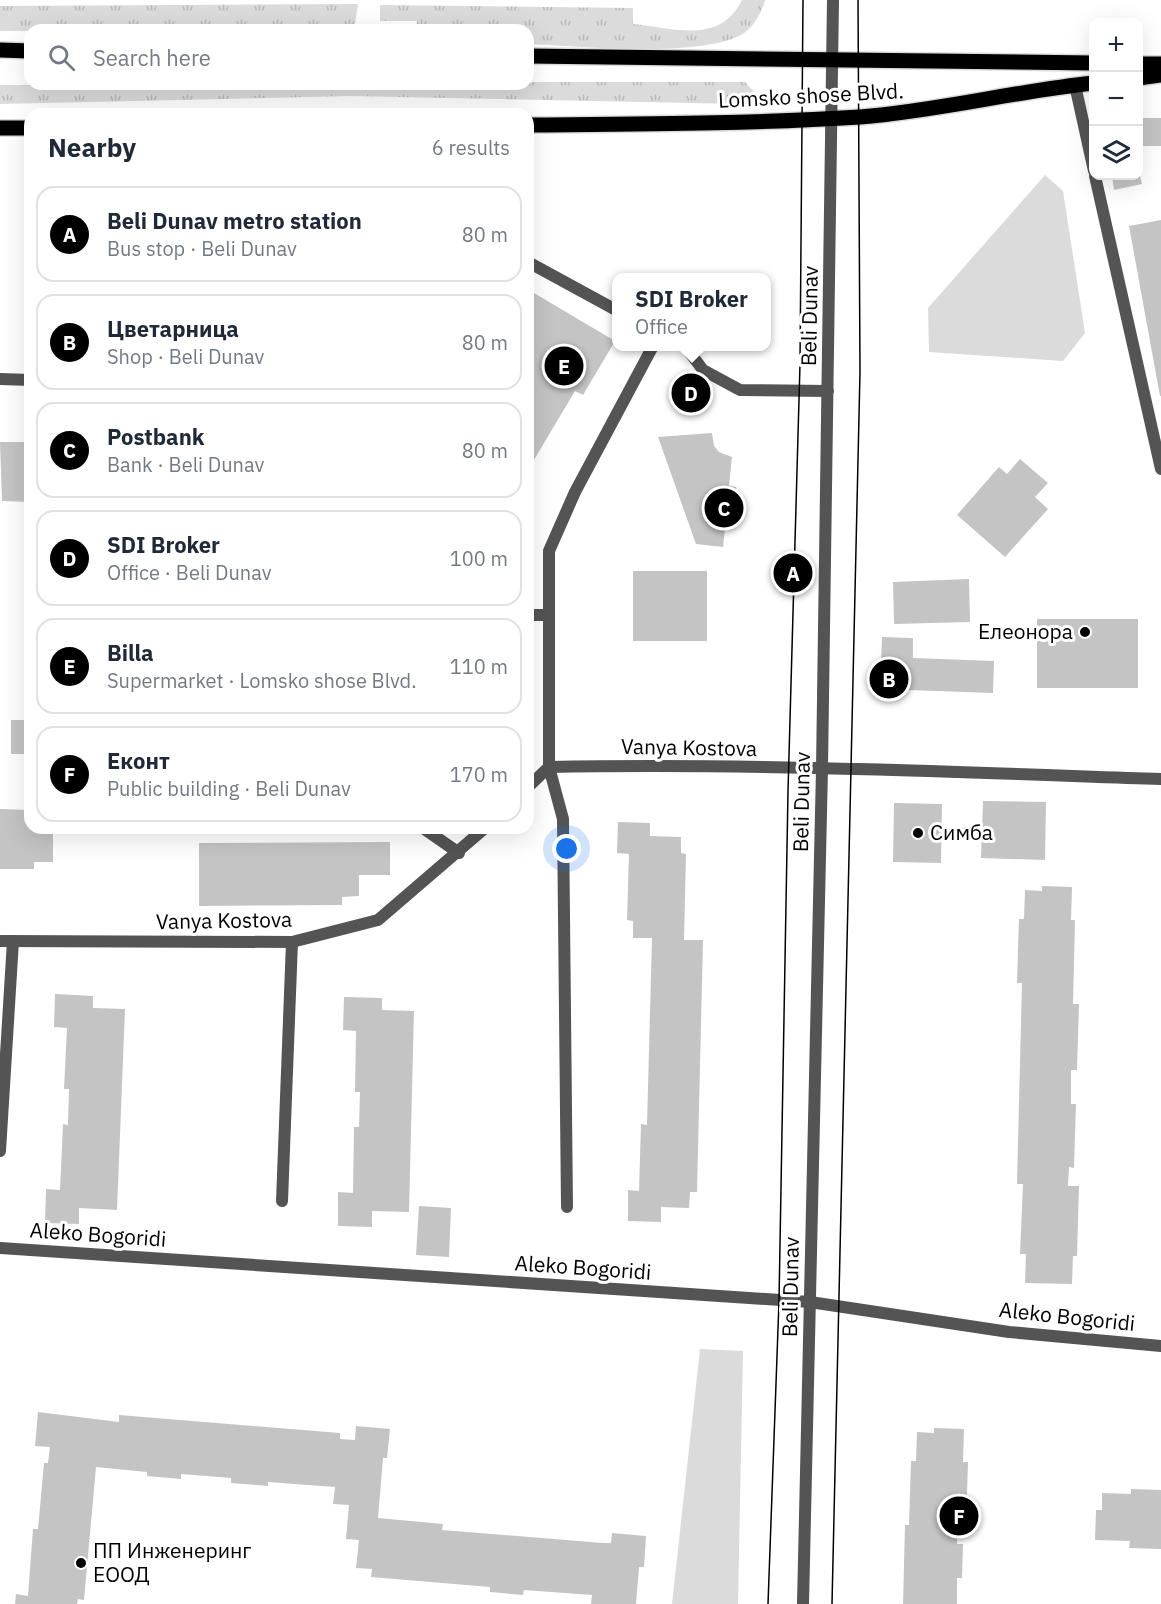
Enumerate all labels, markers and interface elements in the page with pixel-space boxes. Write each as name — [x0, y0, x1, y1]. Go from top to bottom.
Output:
map controls — [1089, 18, 1143, 180]
button: + — [1089, 18, 1143, 72]
search box — [24, 24, 534, 90]
icon: search — [45, 41, 78, 74]
text: Search here — [93, 43, 211, 72]
button: − — [1089, 72, 1143, 126]
street label: Lomsko shose Blvd. — [717, 76, 905, 114]
button: layers — [1089, 126, 1143, 180]
text: Nearby — [48, 130, 136, 164]
text: 6 results — [432, 134, 510, 161]
text: Beli Dunav metro station — [107, 206, 362, 235]
text: A — [63, 221, 76, 248]
text: 80 m — [462, 221, 508, 248]
text: Bus stop · Beli Dunav — [107, 235, 297, 262]
street label: Beli Dunav — [794, 265, 824, 366]
popup — [612, 273, 771, 351]
text: SDI Broker — [635, 284, 748, 313]
text: Office — [635, 313, 688, 340]
text: Цветарница — [107, 314, 239, 343]
text: B — [63, 329, 76, 356]
text: 80 m — [462, 329, 508, 356]
text: Shop · Beli Dunav — [107, 343, 264, 370]
pin: E — [544, 344, 584, 388]
pin: D — [672, 370, 710, 416]
text: Postbank — [107, 422, 204, 451]
text: C — [63, 437, 76, 464]
text: 80 m — [462, 437, 508, 464]
text: Bank · Beli Dunav — [107, 451, 264, 478]
pin: C — [704, 486, 744, 530]
text: SDI Broker — [107, 530, 220, 559]
text: D — [63, 545, 76, 572]
text: 100 m — [450, 545, 508, 572]
pin: A — [774, 550, 812, 596]
text: Office · Beli Dunav — [107, 559, 272, 586]
place label: Елеонора — [978, 617, 1073, 645]
marker: Елеонора — [1078, 625, 1092, 639]
text: Billa — [107, 638, 154, 667]
text: E — [63, 653, 76, 680]
text: 110 m — [450, 653, 508, 680]
pin: B — [870, 656, 908, 702]
text: Supermarket · Lomsko shose Blvd. — [107, 667, 417, 694]
street label: Vanya Kostova — [621, 732, 757, 762]
text: Еконт — [107, 746, 170, 775]
street label: Beli Dunav — [786, 751, 816, 852]
text: F — [64, 761, 75, 788]
text: 170 m — [450, 761, 508, 788]
text: Public building · Beli Dunav — [107, 775, 351, 802]
place label: Симба — [930, 818, 993, 846]
marker: Симба — [911, 826, 925, 840]
your location — [552, 834, 581, 863]
street label: Vanya Kostova — [156, 905, 292, 935]
street label: Aleko Bogoridi — [29, 1215, 167, 1253]
street label: Beli Dunav — [775, 1236, 805, 1337]
street label: Aleko Bogoridi — [514, 1248, 652, 1286]
street label: Aleko Bogoridi — [998, 1295, 1137, 1337]
pin: F — [940, 1494, 978, 1538]
place label: ПП Инженеринг ЕООД — [93, 1536, 252, 1588]
marker: ПП Инженеринг ЕООД — [74, 1556, 88, 1570]

